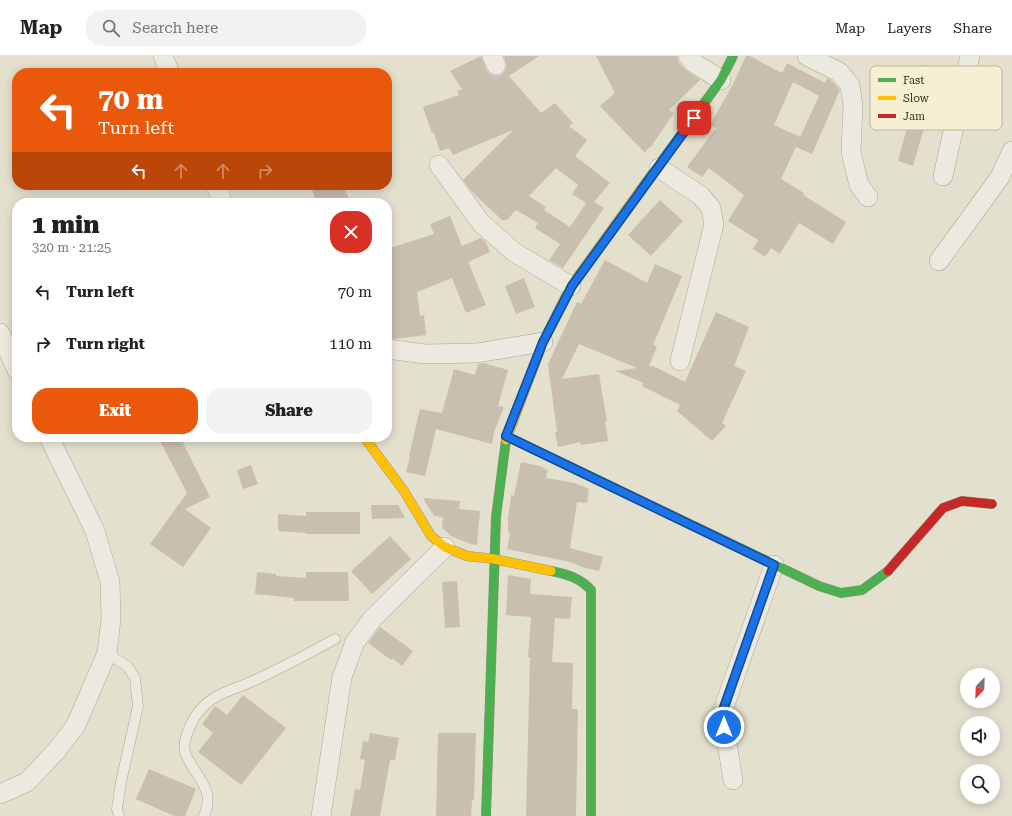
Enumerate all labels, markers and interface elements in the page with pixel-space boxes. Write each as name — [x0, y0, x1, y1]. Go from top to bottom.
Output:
search box — [86, 10, 366, 46]
text: Map — [20, 16, 62, 39]
icon: search — [100, 17, 122, 39]
text: Search here — [132, 19, 218, 37]
text: Map — [835, 20, 865, 36]
text: Layers — [887, 20, 931, 36]
text: Share — [953, 20, 992, 36]
legend — [870, 66, 1002, 130]
text: Fast — [903, 74, 924, 87]
text: 70 m — [98, 83, 163, 116]
icon: left — [32, 84, 84, 136]
text: Slow — [903, 92, 930, 105]
pin — [677, 101, 711, 135]
icon: arrive — [683, 107, 705, 129]
text: Jam — [903, 110, 925, 123]
text: Turn left — [98, 117, 174, 138]
icon: left — [128, 160, 150, 182]
icon: ahead — [170, 160, 192, 182]
icon: ahead — [212, 160, 234, 182]
icon: right — [254, 160, 276, 182]
text: 1 min — [32, 211, 99, 239]
button: close — [330, 211, 372, 253]
text: 320 m · 21:25 — [32, 240, 111, 255]
icon: left — [32, 281, 54, 303]
text: Turn left — [66, 283, 134, 301]
text: 70 m — [338, 283, 372, 301]
icon: right — [32, 333, 54, 355]
text: Turn right — [66, 335, 145, 353]
text: 110 m — [329, 335, 372, 353]
button: Exit — [32, 388, 198, 434]
button: Share — [206, 388, 372, 434]
north arrow — [960, 668, 1000, 708]
map controls — [960, 668, 1000, 804]
position arrow — [703, 706, 745, 748]
button: sound — [960, 716, 1000, 756]
button: search — [960, 764, 1000, 804]

